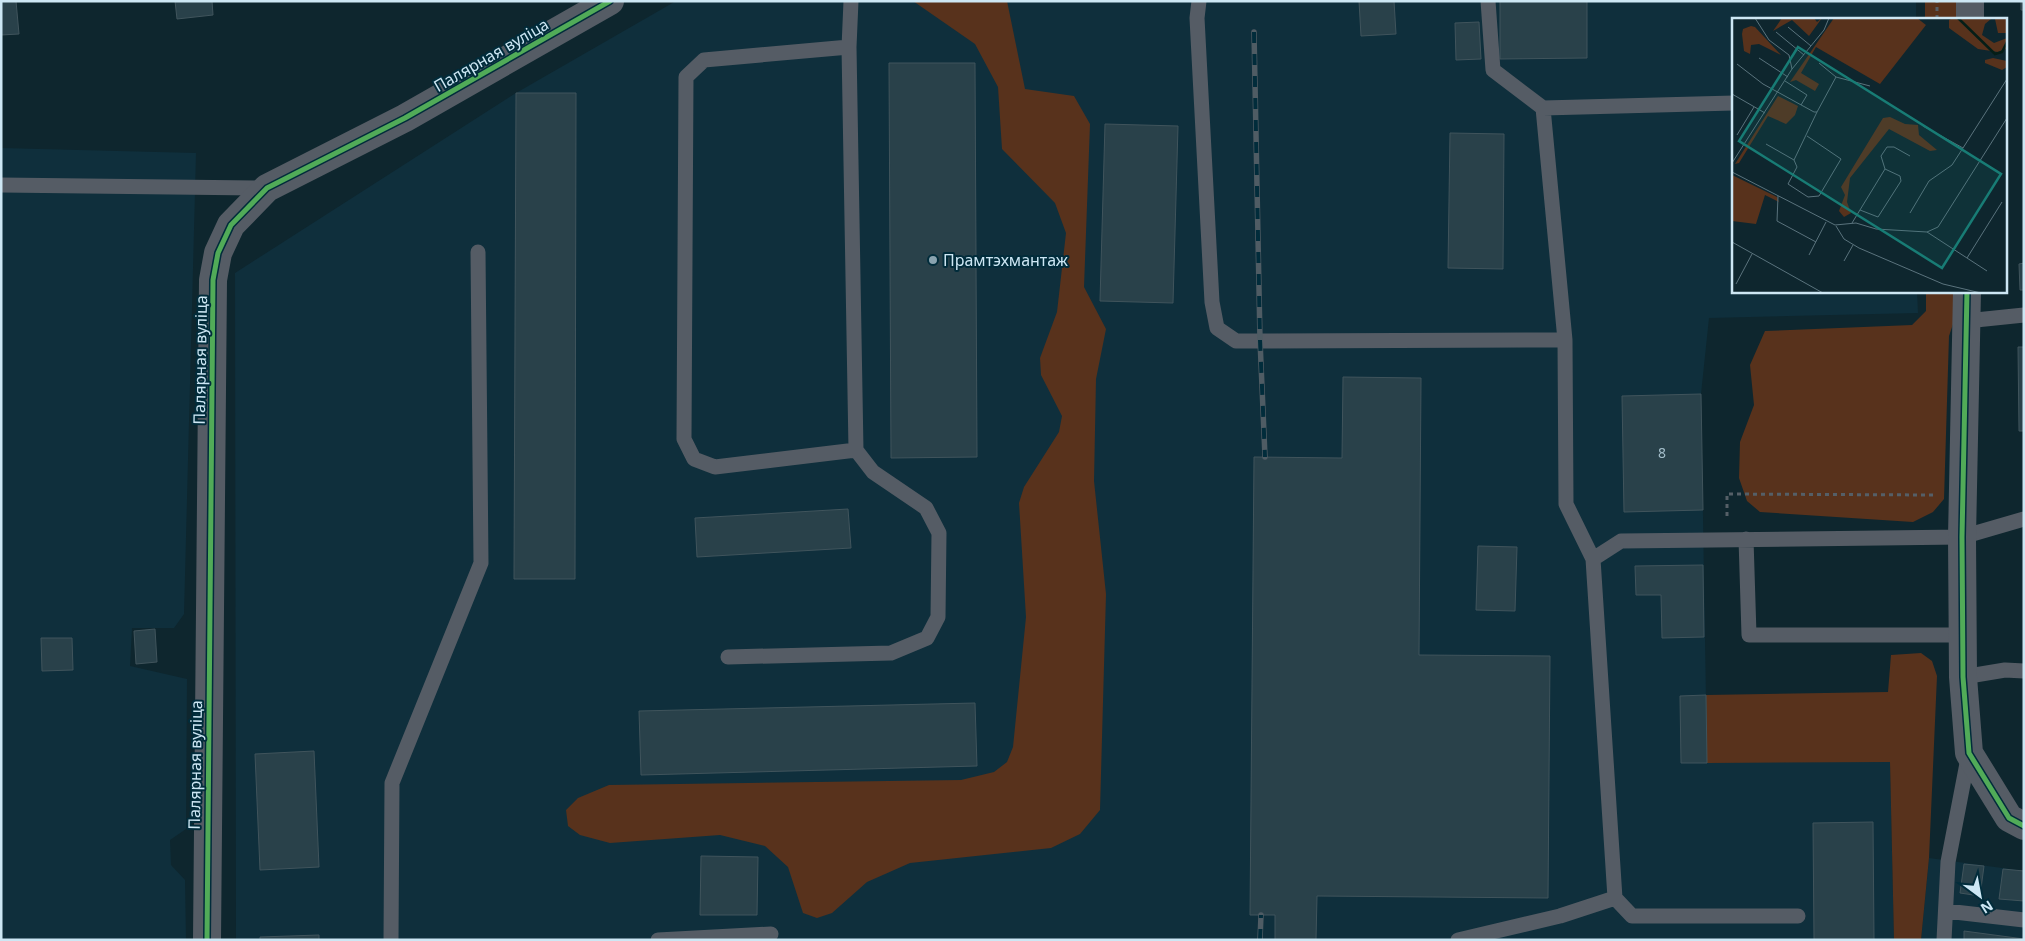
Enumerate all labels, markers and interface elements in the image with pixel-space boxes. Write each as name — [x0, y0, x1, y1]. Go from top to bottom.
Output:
street label: Палярная вуліца — [429, 13, 553, 97]
inset map — [1732, 18, 2008, 292]
place label: Прамтэхмантаж — [943, 249, 1069, 271]
marker: Прамтэхмантаж — [927, 254, 939, 266]
street label: Палярная вуліца — [188, 295, 212, 425]
house number: 8 — [1658, 443, 1666, 462]
street label: Палярная вуліца — [183, 700, 207, 830]
north arrow — [1955, 871, 2005, 921]
text: N — [1977, 896, 1997, 919]

